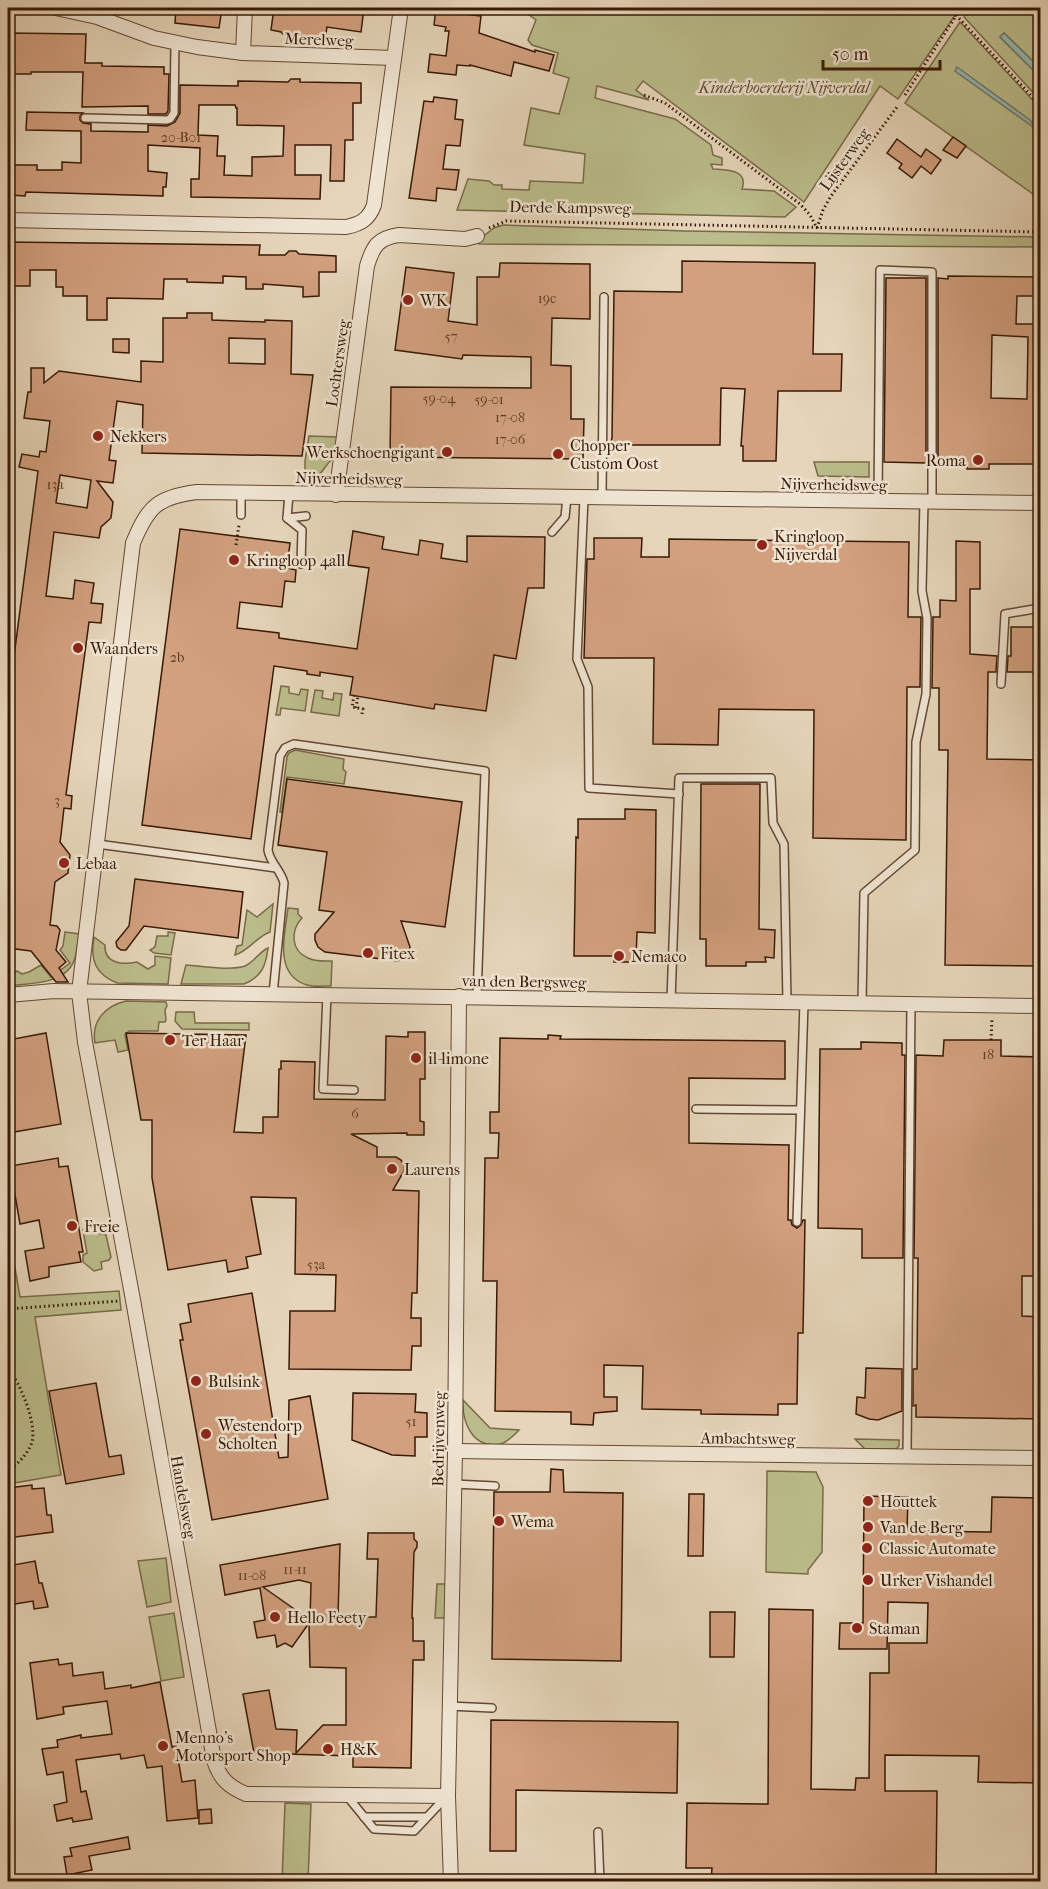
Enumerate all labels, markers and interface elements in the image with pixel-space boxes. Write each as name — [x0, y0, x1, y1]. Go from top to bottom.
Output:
street label: Merelweg — [284, 29, 354, 50]
scale bar — [823, 33, 940, 71]
text: 50 m — [832, 44, 869, 65]
park label: Kinderboerderij Nijverdal — [698, 78, 871, 97]
street label: Lijsterweg — [815, 124, 874, 194]
house number: 20-B01 — [161, 129, 201, 146]
street label: Derde Kampsweg — [509, 197, 632, 218]
house number: 19c — [538, 290, 556, 307]
place label: WK — [419, 291, 449, 310]
marker: WK — [401, 293, 415, 307]
street label: Lochtersweg — [322, 318, 353, 408]
house number: 57 — [445, 328, 458, 345]
house number: 59-04 — [423, 390, 456, 407]
house number: 59-01 — [474, 391, 504, 408]
house number: 17-08 — [495, 409, 525, 426]
place label: Nekkers — [110, 427, 167, 446]
marker: Nekkers — [91, 429, 105, 443]
house number: 17-06 — [495, 431, 526, 448]
place label: Chopper Custom Oost — [570, 436, 659, 473]
place label: Werkschoengigant — [305, 443, 435, 462]
marker: Werkschoengigant — [440, 445, 454, 459]
marker: Chopper Custom Oost — [551, 447, 565, 461]
place label: Roma — [926, 451, 967, 470]
marker: Roma — [971, 453, 985, 467]
street label: Nijverheidsweg — [295, 468, 403, 489]
street label: Nijverheidsweg — [780, 474, 888, 495]
house number: 13a — [46, 476, 64, 493]
place label: Kringloop Nijverdal — [774, 527, 845, 564]
marker: Kringloop Nijverdal — [755, 538, 769, 552]
place label: Kringloop 4all — [246, 551, 346, 570]
marker: Kringloop 4all — [227, 553, 241, 567]
place label: Waanders — [89, 639, 158, 658]
marker: Waanders — [71, 641, 85, 655]
house number: 2b — [170, 649, 184, 666]
house number: 3 — [54, 792, 60, 809]
place label: Lebaa — [76, 854, 117, 873]
marker: Lebaa — [57, 856, 71, 870]
place label: Fitex — [380, 944, 416, 963]
marker: Fitex — [361, 946, 375, 960]
place label: Nemaco — [631, 947, 687, 966]
marker: Nemaco — [612, 949, 626, 963]
street label: van den Bergsweg — [461, 971, 587, 992]
place label: Ter Haar — [182, 1031, 244, 1050]
marker: Ter Haar — [163, 1033, 177, 1047]
house number: 18 — [982, 1046, 994, 1063]
place label: il-limone — [428, 1049, 489, 1068]
marker: il-limone — [409, 1051, 423, 1065]
house number: 6 — [351, 1105, 359, 1122]
place label: Laurens — [404, 1160, 460, 1179]
marker: Laurens — [385, 1162, 399, 1176]
place label: Freie — [84, 1217, 120, 1236]
marker: Freie — [65, 1219, 79, 1233]
house number: 53a — [307, 1256, 326, 1273]
place label: Bulsink — [208, 1372, 261, 1391]
marker: Bulsink — [189, 1374, 203, 1388]
street label: Bedrijvenweg — [428, 1391, 449, 1487]
house number: 51 — [405, 1413, 417, 1430]
place label: Westendorp Scholten — [217, 1416, 302, 1453]
marker: Westendorp Scholten — [199, 1427, 213, 1441]
street label: Ambachtsweg — [699, 1428, 796, 1449]
street label: Handelsweg — [167, 1454, 200, 1541]
place label: Houttek — [880, 1492, 938, 1511]
marker: Houttek — [861, 1494, 875, 1508]
place label: Wema — [510, 1512, 555, 1531]
marker: Wema — [492, 1514, 506, 1528]
place label: Van de Berg — [879, 1518, 964, 1537]
marker: Van de Berg — [861, 1520, 875, 1534]
place label: Classic Automate — [879, 1539, 996, 1558]
marker: Classic Automate — [860, 1541, 874, 1555]
house number: 11-11 — [283, 1561, 307, 1578]
house number: 11-08 — [238, 1567, 266, 1584]
place label: Urker Vishandel — [880, 1571, 993, 1590]
marker: Urker Vishandel — [861, 1573, 875, 1587]
place label: Hello Feety — [287, 1608, 367, 1627]
marker: Hello Feety — [268, 1610, 282, 1624]
place label: Staman — [869, 1619, 921, 1638]
marker: Staman — [850, 1621, 864, 1635]
place label: Menno's Motorsport Shop — [175, 1728, 291, 1765]
marker: Menno's Motorsport Shop — [156, 1739, 170, 1753]
place label: H&K — [340, 1740, 379, 1759]
marker: H&K — [321, 1742, 335, 1756]

